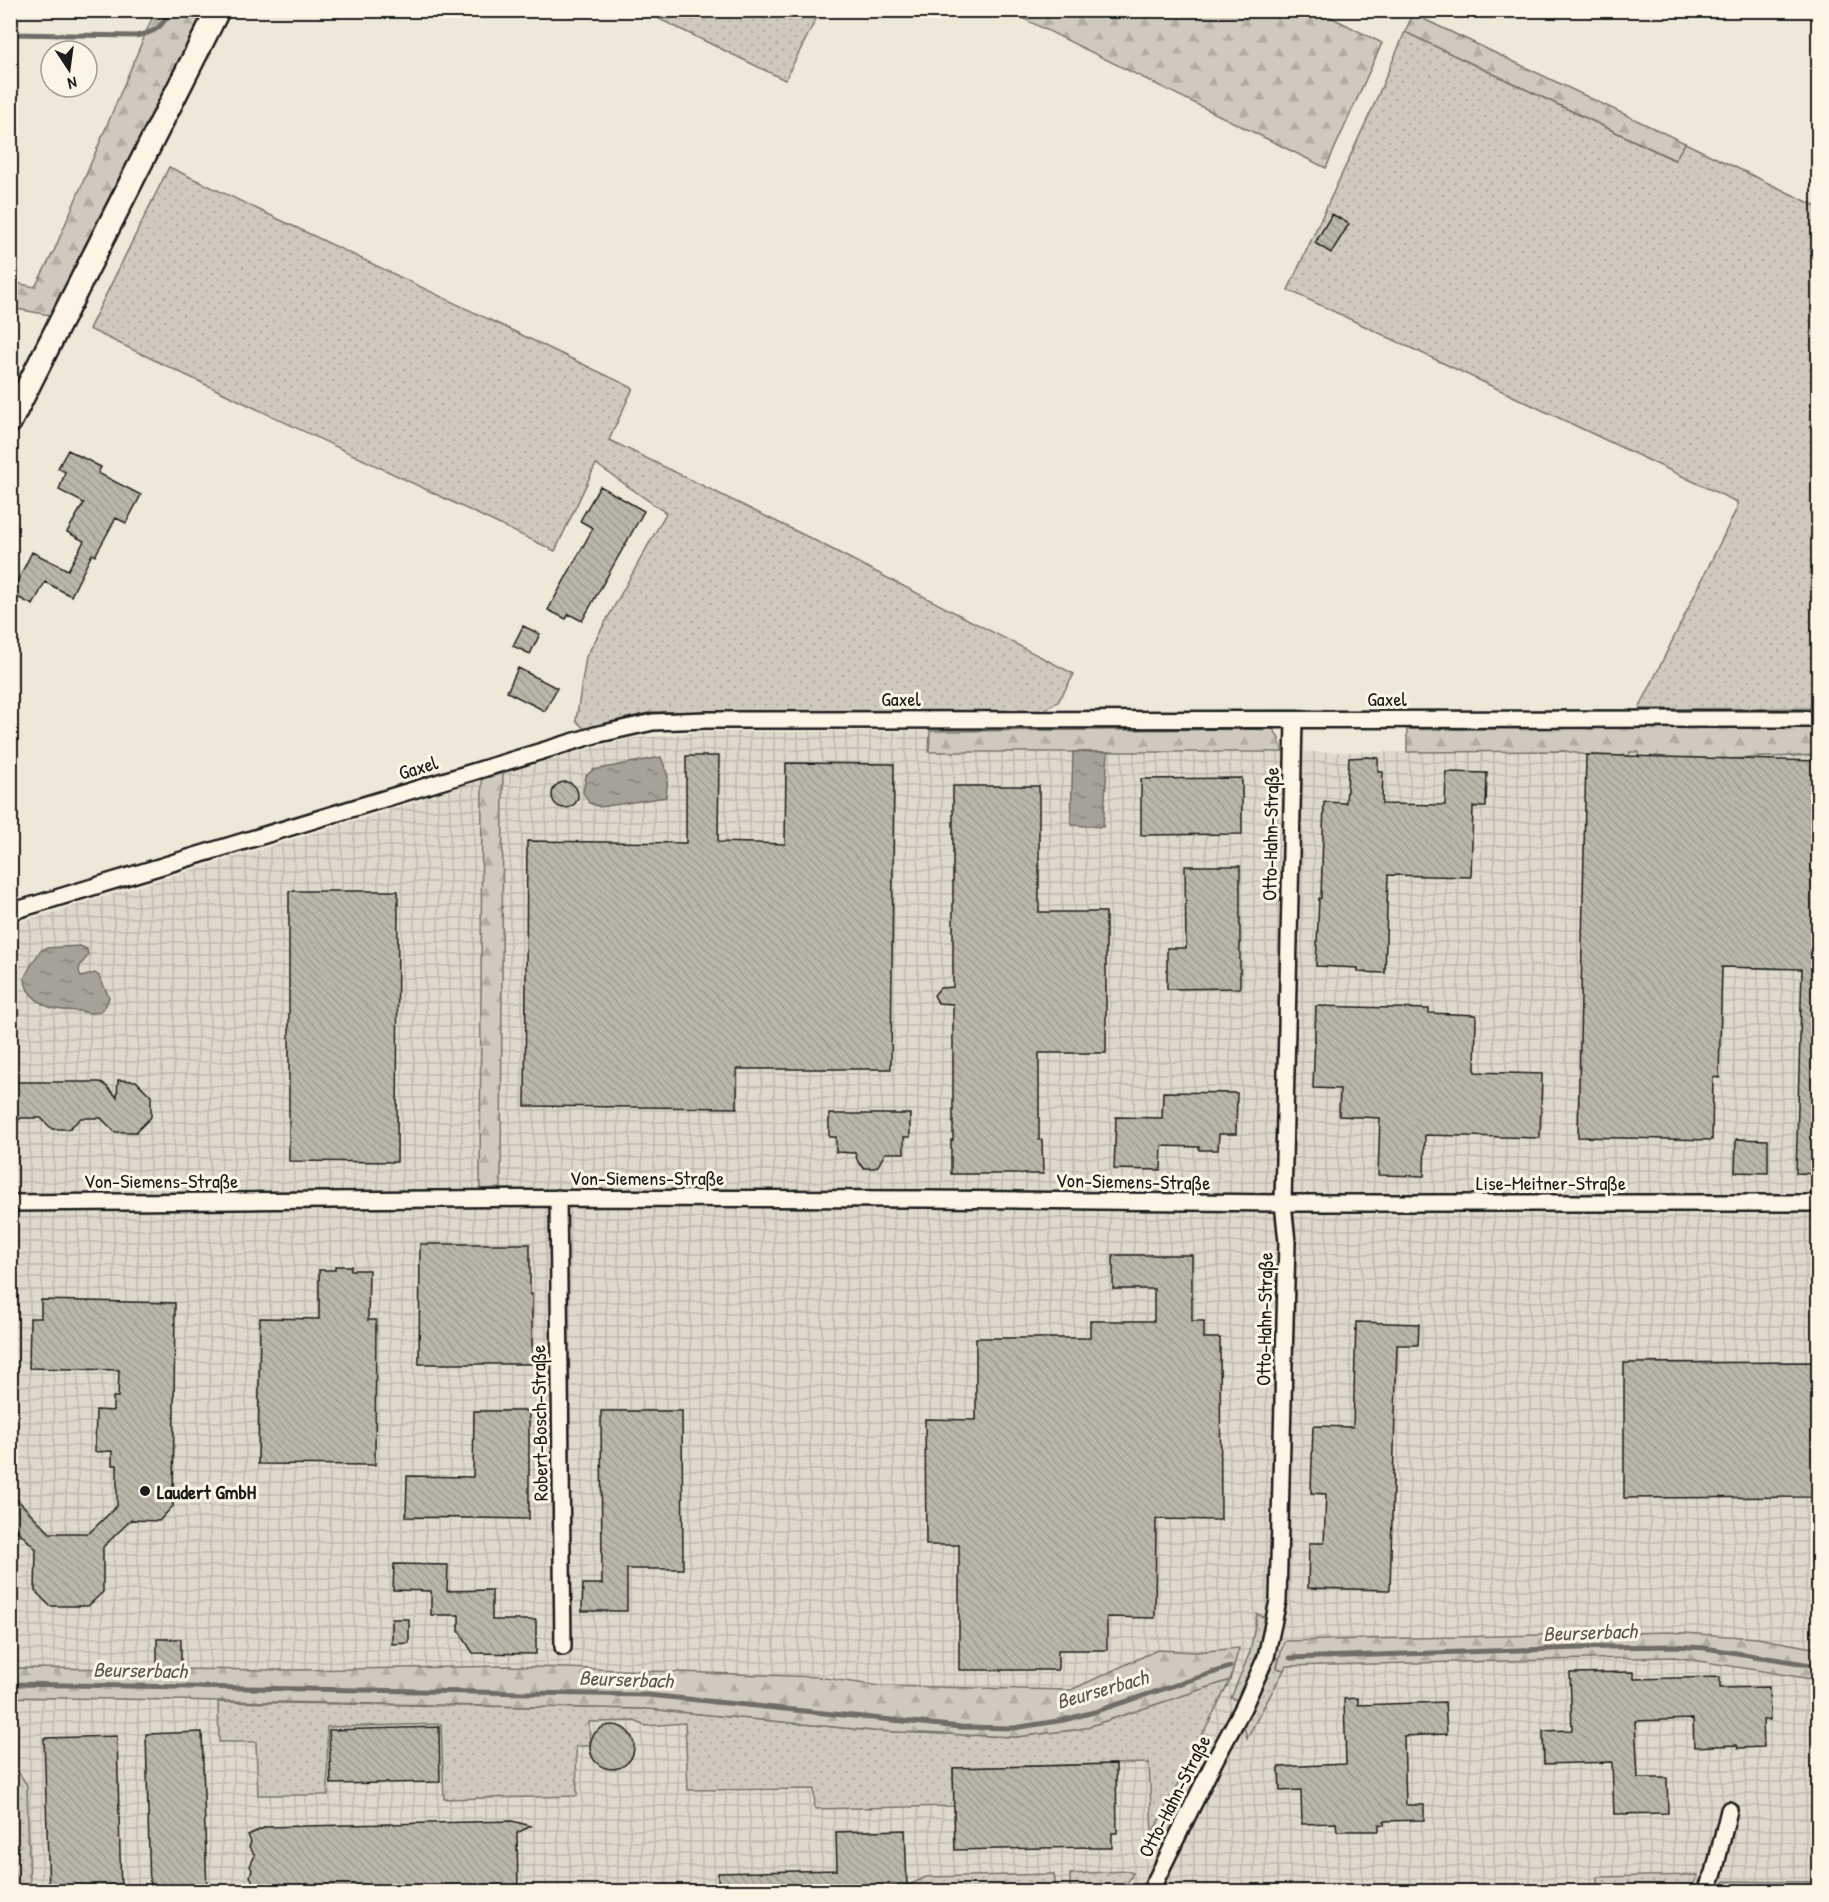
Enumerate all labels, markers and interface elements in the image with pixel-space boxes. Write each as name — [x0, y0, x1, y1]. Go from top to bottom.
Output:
north arrow — [39, 39, 99, 99]
text: N — [65, 72, 79, 95]
street label: Gaxel — [881, 685, 922, 712]
street label: Gaxel — [1367, 685, 1408, 712]
street label: Gaxel — [395, 748, 442, 786]
street label: Otto-Hahn-Straße — [1255, 767, 1285, 901]
street label: Von-Siemens-Straße — [570, 1164, 724, 1191]
street label: Von-Siemens-Straße — [1055, 1166, 1211, 1196]
street label: Von-Siemens-Straße — [84, 1167, 238, 1194]
street label: Lise-Meitner-Straße — [1476, 1169, 1626, 1196]
street label: Otto-Hahn-Straße — [1249, 1252, 1279, 1386]
street label: Robert-Bosch-Straße — [524, 1345, 554, 1501]
place label: Laudert GmbH — [157, 1478, 257, 1505]
marker: Laudert GmbH — [138, 1484, 152, 1498]
water label: Beurserbach — [1543, 1616, 1639, 1648]
water label: Beurserbach — [93, 1655, 188, 1685]
water label: Beurserbach — [1053, 1662, 1152, 1716]
water label: Beurserbach — [579, 1663, 675, 1695]
street label: Otto-Hahn-Straße — [1132, 1730, 1216, 1862]

